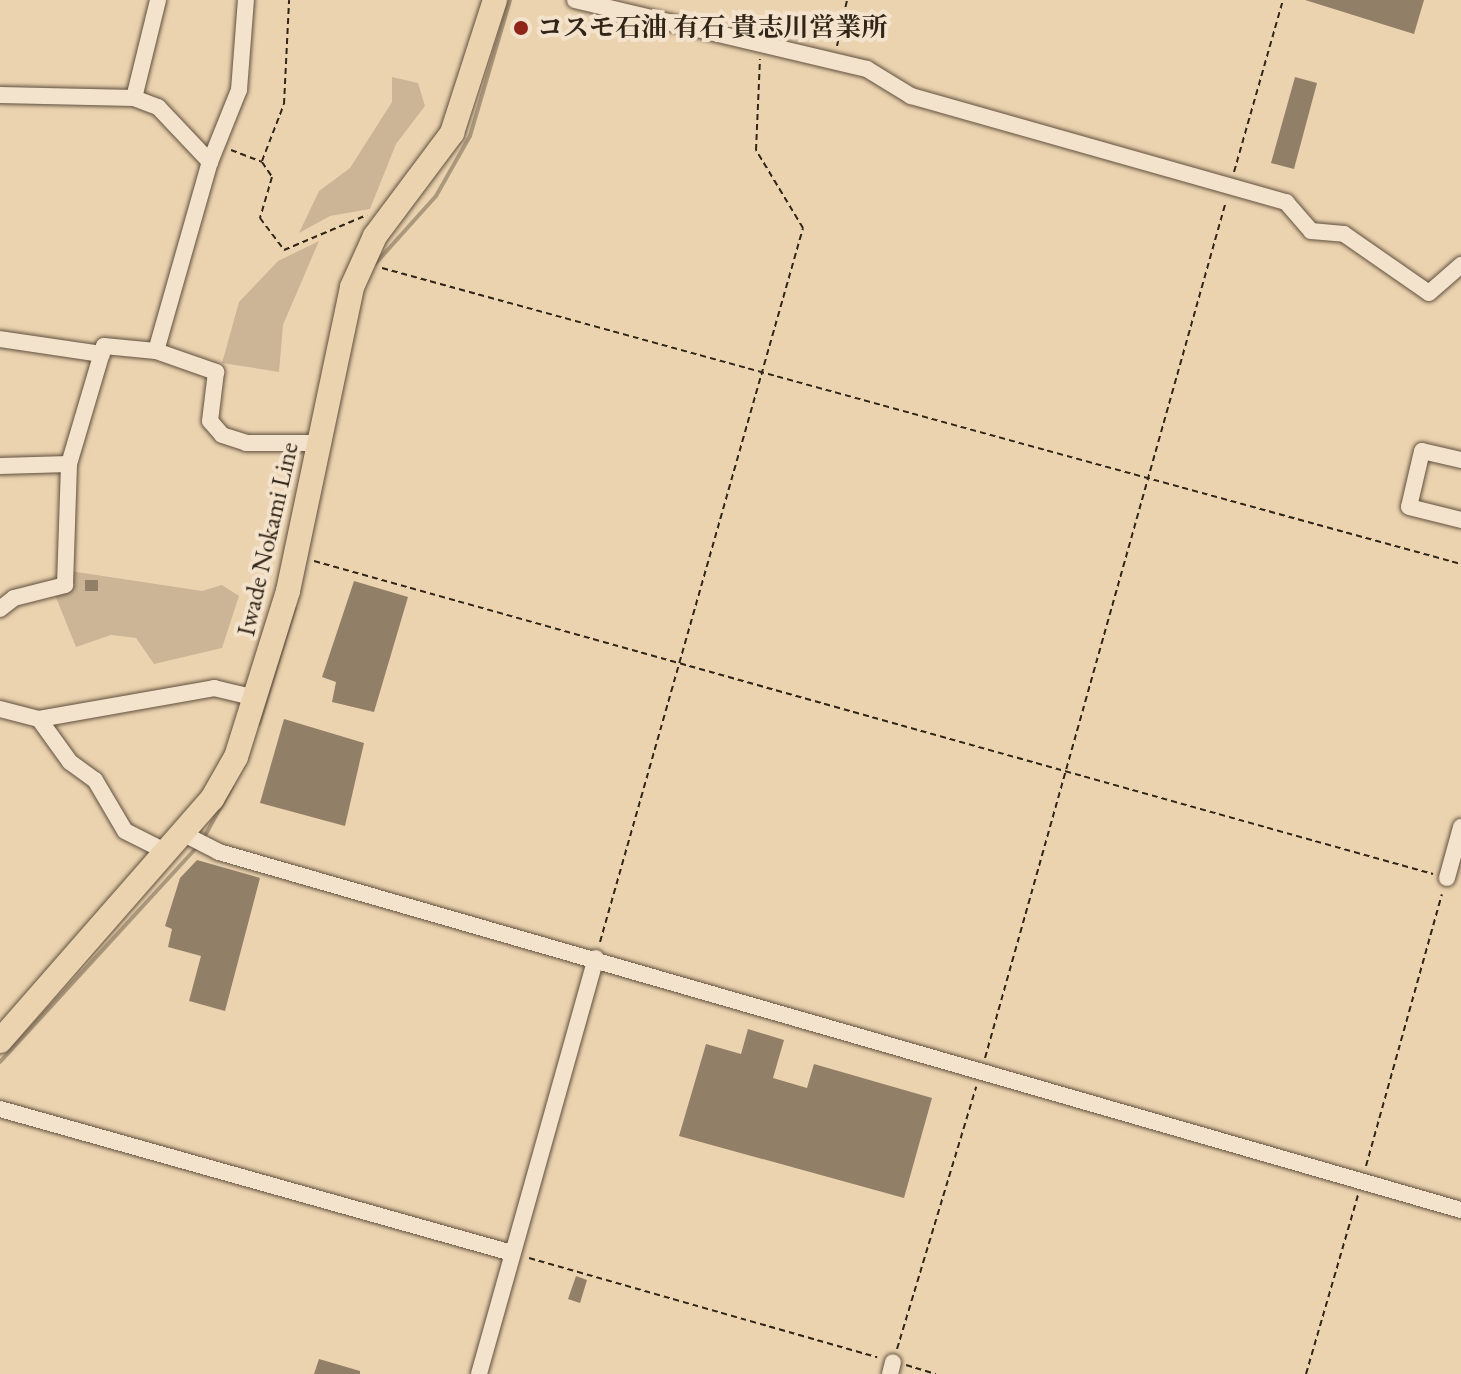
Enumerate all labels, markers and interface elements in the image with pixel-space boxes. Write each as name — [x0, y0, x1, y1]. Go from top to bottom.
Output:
place label: コスモ石油 有石 貴志川営業所 — [537, 12, 887, 44]
marker: コスモ石油 有石 貴志川営業所 — [512, 19, 530, 37]
street label: Iwade Nokami Line — [231, 439, 305, 639]

